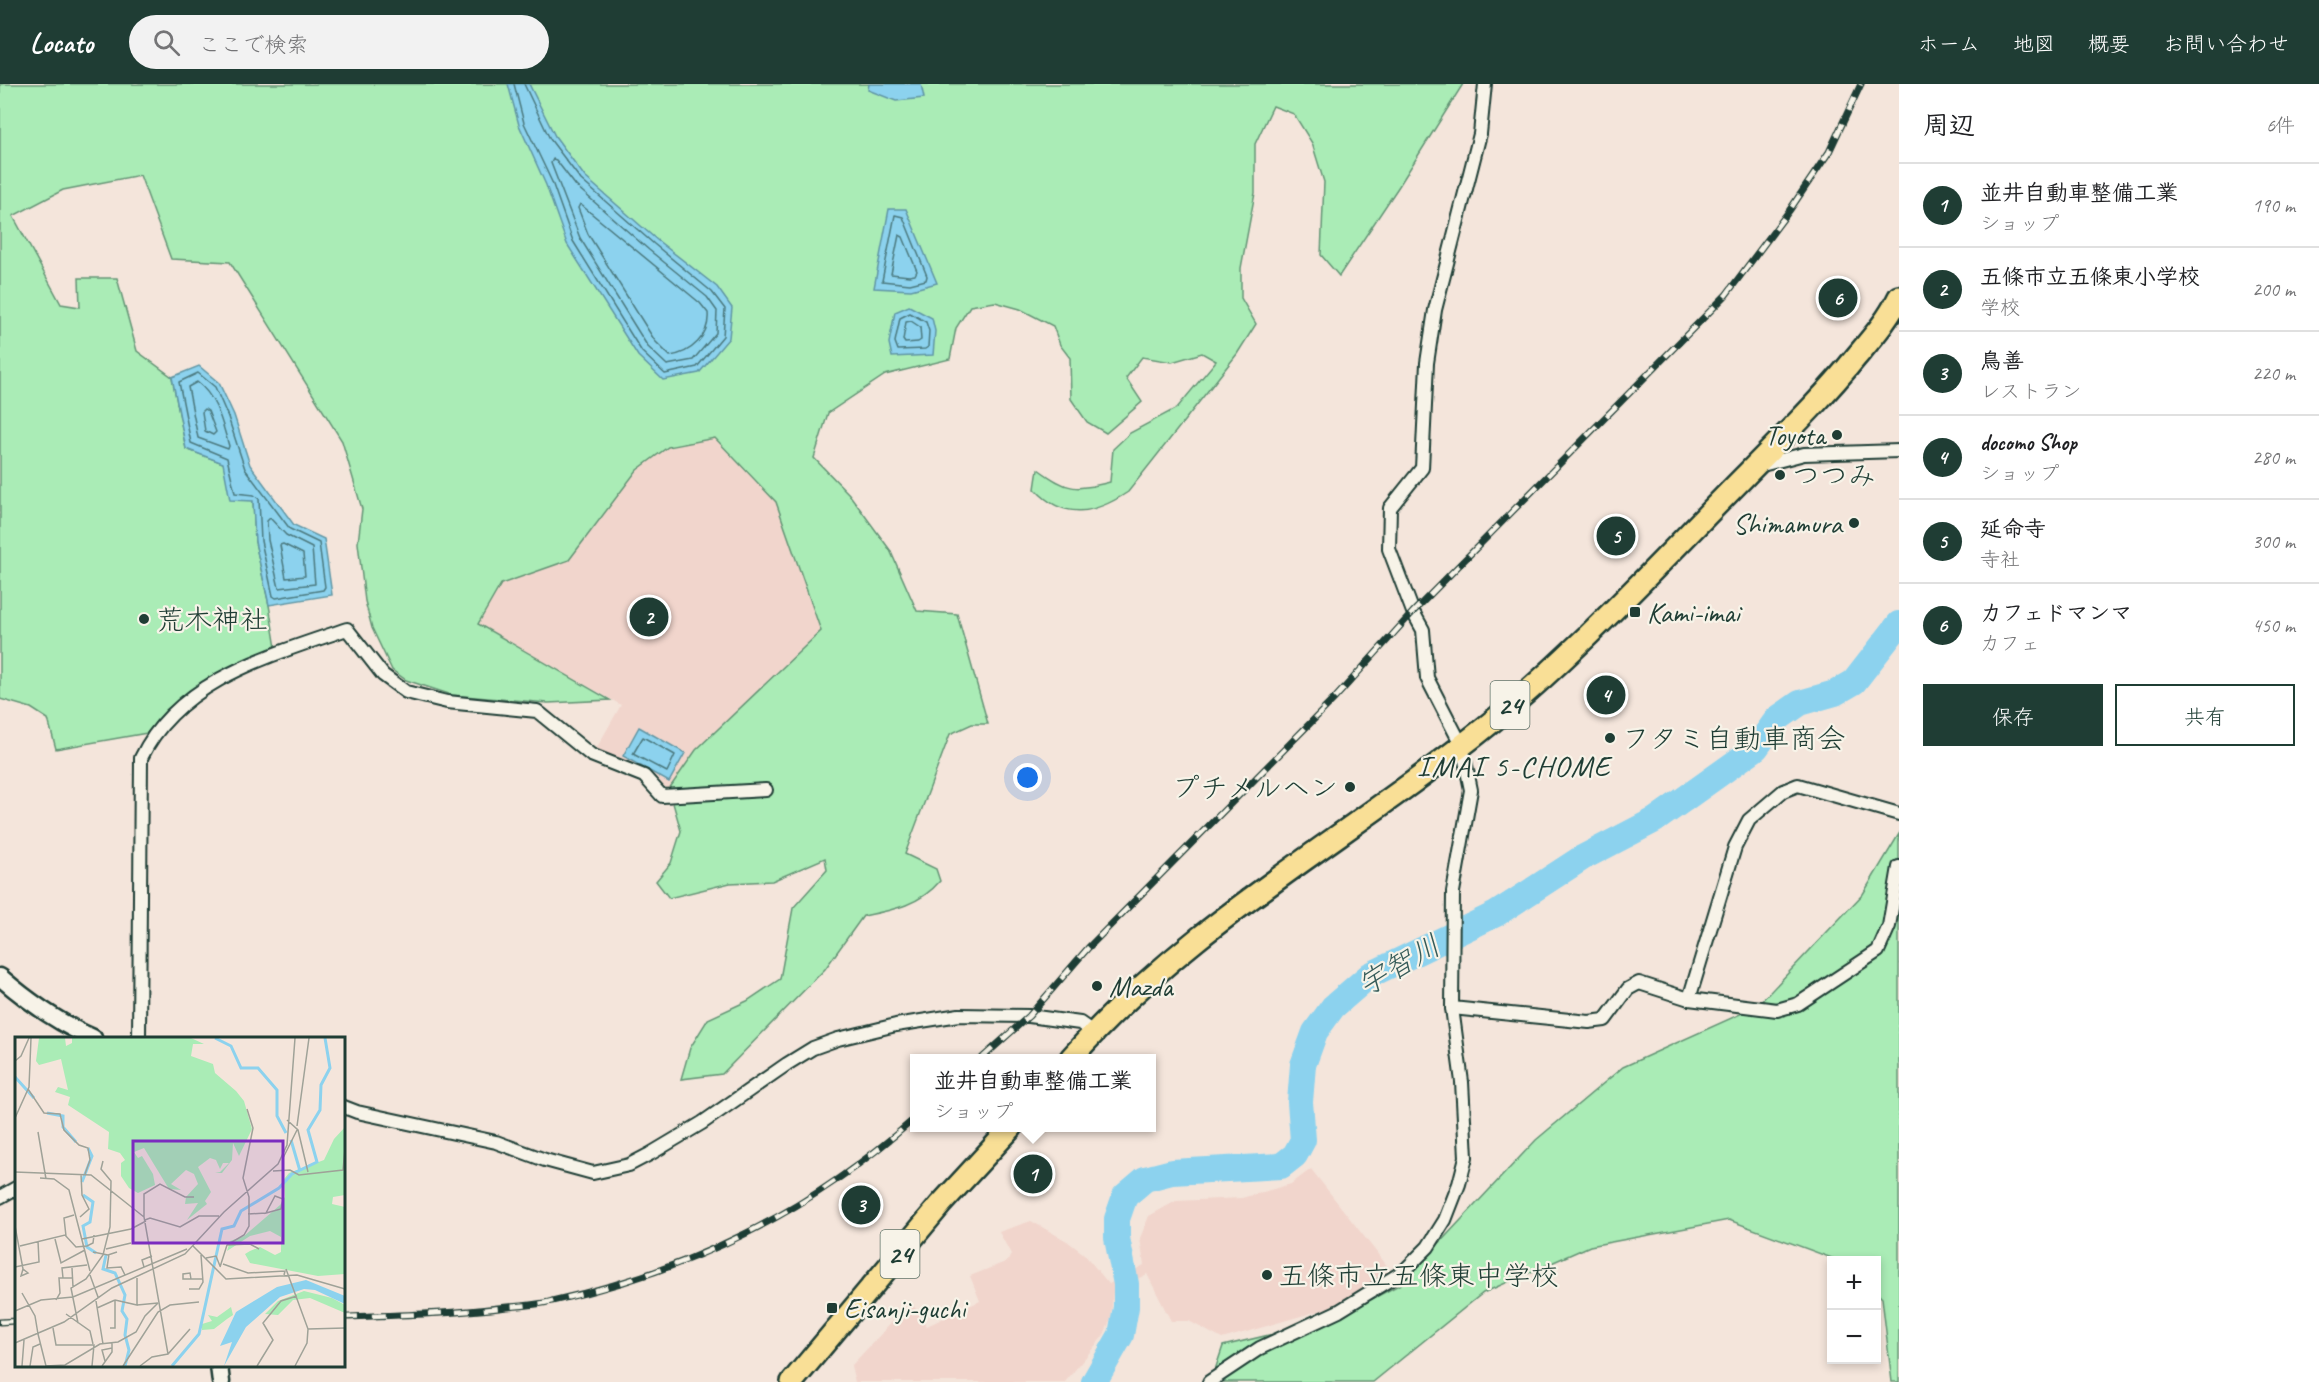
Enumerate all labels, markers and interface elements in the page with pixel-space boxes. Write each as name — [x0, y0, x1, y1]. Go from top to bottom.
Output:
search box — [129, 15, 549, 69]
text: Locato — [30, 25, 93, 60]
icon: search — [150, 26, 183, 59]
text: ここで検索 — [198, 31, 308, 59]
text: ホーム — [1918, 31, 1980, 57]
text: 地図 — [2013, 31, 2055, 57]
text: 概要 — [2088, 31, 2130, 57]
text: お問い合わせ — [2163, 31, 2289, 57]
text: 周辺 — [1923, 109, 1975, 142]
text: 6件 — [2266, 113, 2295, 138]
text: 並井自動車整備工業 — [1980, 179, 2178, 207]
text: 1 — [1938, 193, 1947, 218]
text: 190 m — [2252, 193, 2295, 218]
text: ショップ — [1980, 211, 2059, 236]
text: 五條市立五條東小学校 — [1980, 263, 2200, 291]
pin: 6 — [1818, 276, 1858, 320]
text: 2 — [1938, 277, 1947, 302]
text: 200 m — [2252, 277, 2295, 302]
text: 学校 — [1980, 295, 2020, 320]
text: 鳥善 — [1980, 347, 2024, 375]
text: 3 — [1938, 361, 1947, 386]
text: 220 m — [2252, 361, 2295, 386]
text: レストラン — [1980, 379, 2082, 404]
place label: Toyota — [1765, 418, 1828, 453]
marker: Toyota — [1830, 428, 1844, 442]
text: docomo Shop — [1980, 429, 2077, 457]
text: 4 — [1938, 445, 1947, 470]
text: 280 m — [2252, 445, 2295, 470]
place label: つつみ — [1792, 458, 1876, 493]
text: ショップ — [1980, 461, 2059, 486]
marker: つつみ — [1773, 468, 1787, 482]
place label: Shimamura — [1733, 506, 1844, 541]
pin: 5 — [1596, 514, 1636, 558]
text: 延命寺 — [1980, 515, 2046, 543]
marker: Shimamura — [1847, 516, 1861, 530]
text: 5 — [1938, 529, 1947, 554]
text: 300 m — [2252, 529, 2295, 554]
text: 寺社 — [1980, 547, 2020, 572]
pin: 2 — [630, 594, 668, 640]
place label: Kami-imai — [1647, 595, 1743, 630]
text: カフェドマンマ — [1980, 599, 2132, 627]
place label: 荒木神社 — [156, 602, 268, 637]
marker: Kami-imai — [1628, 605, 1642, 619]
marker: 荒木神社 — [137, 612, 151, 626]
text: 6 — [1938, 613, 1947, 638]
text: 450 m — [2252, 613, 2295, 638]
text: カフェ — [1980, 631, 2040, 656]
pin: 4 — [1586, 672, 1626, 718]
road number: 24 — [1490, 681, 1530, 729]
button: 保存 — [1923, 684, 2103, 746]
button: 共有 — [2115, 684, 2295, 746]
place label: フタミ自動車商会 — [1622, 721, 1845, 756]
marker: フタミ自動車商会 — [1603, 731, 1617, 745]
district label: IMAI 5-CHOME — [1417, 747, 1614, 785]
your location — [1013, 763, 1042, 792]
place label: プチメルヘン — [1172, 770, 1338, 805]
marker: プチメルヘン — [1343, 780, 1357, 794]
water label: 宇智川 — [1351, 926, 1447, 1004]
place label: Mazda — [1109, 969, 1174, 1004]
marker: Mazda — [1090, 979, 1104, 993]
inset map — [15, 1037, 345, 1367]
popup — [910, 1054, 1156, 1132]
text: 並井自動車整備工業 — [934, 1067, 1132, 1095]
text: ショップ — [934, 1099, 1013, 1124]
pin: 1 — [1014, 1152, 1052, 1196]
pin: 3 — [842, 1182, 880, 1228]
road number: 24 — [880, 1230, 920, 1278]
map controls — [1827, 1256, 1881, 1364]
button: + — [1827, 1256, 1881, 1310]
place label: 五條市立五條東中学校 — [1279, 1258, 1559, 1293]
marker: 五條市立五條東中学校 — [1260, 1268, 1274, 1282]
place label: Eisanji-guchi — [844, 1291, 969, 1326]
marker: Eisanji-guchi — [825, 1301, 839, 1315]
button: − — [1827, 1310, 1881, 1364]

